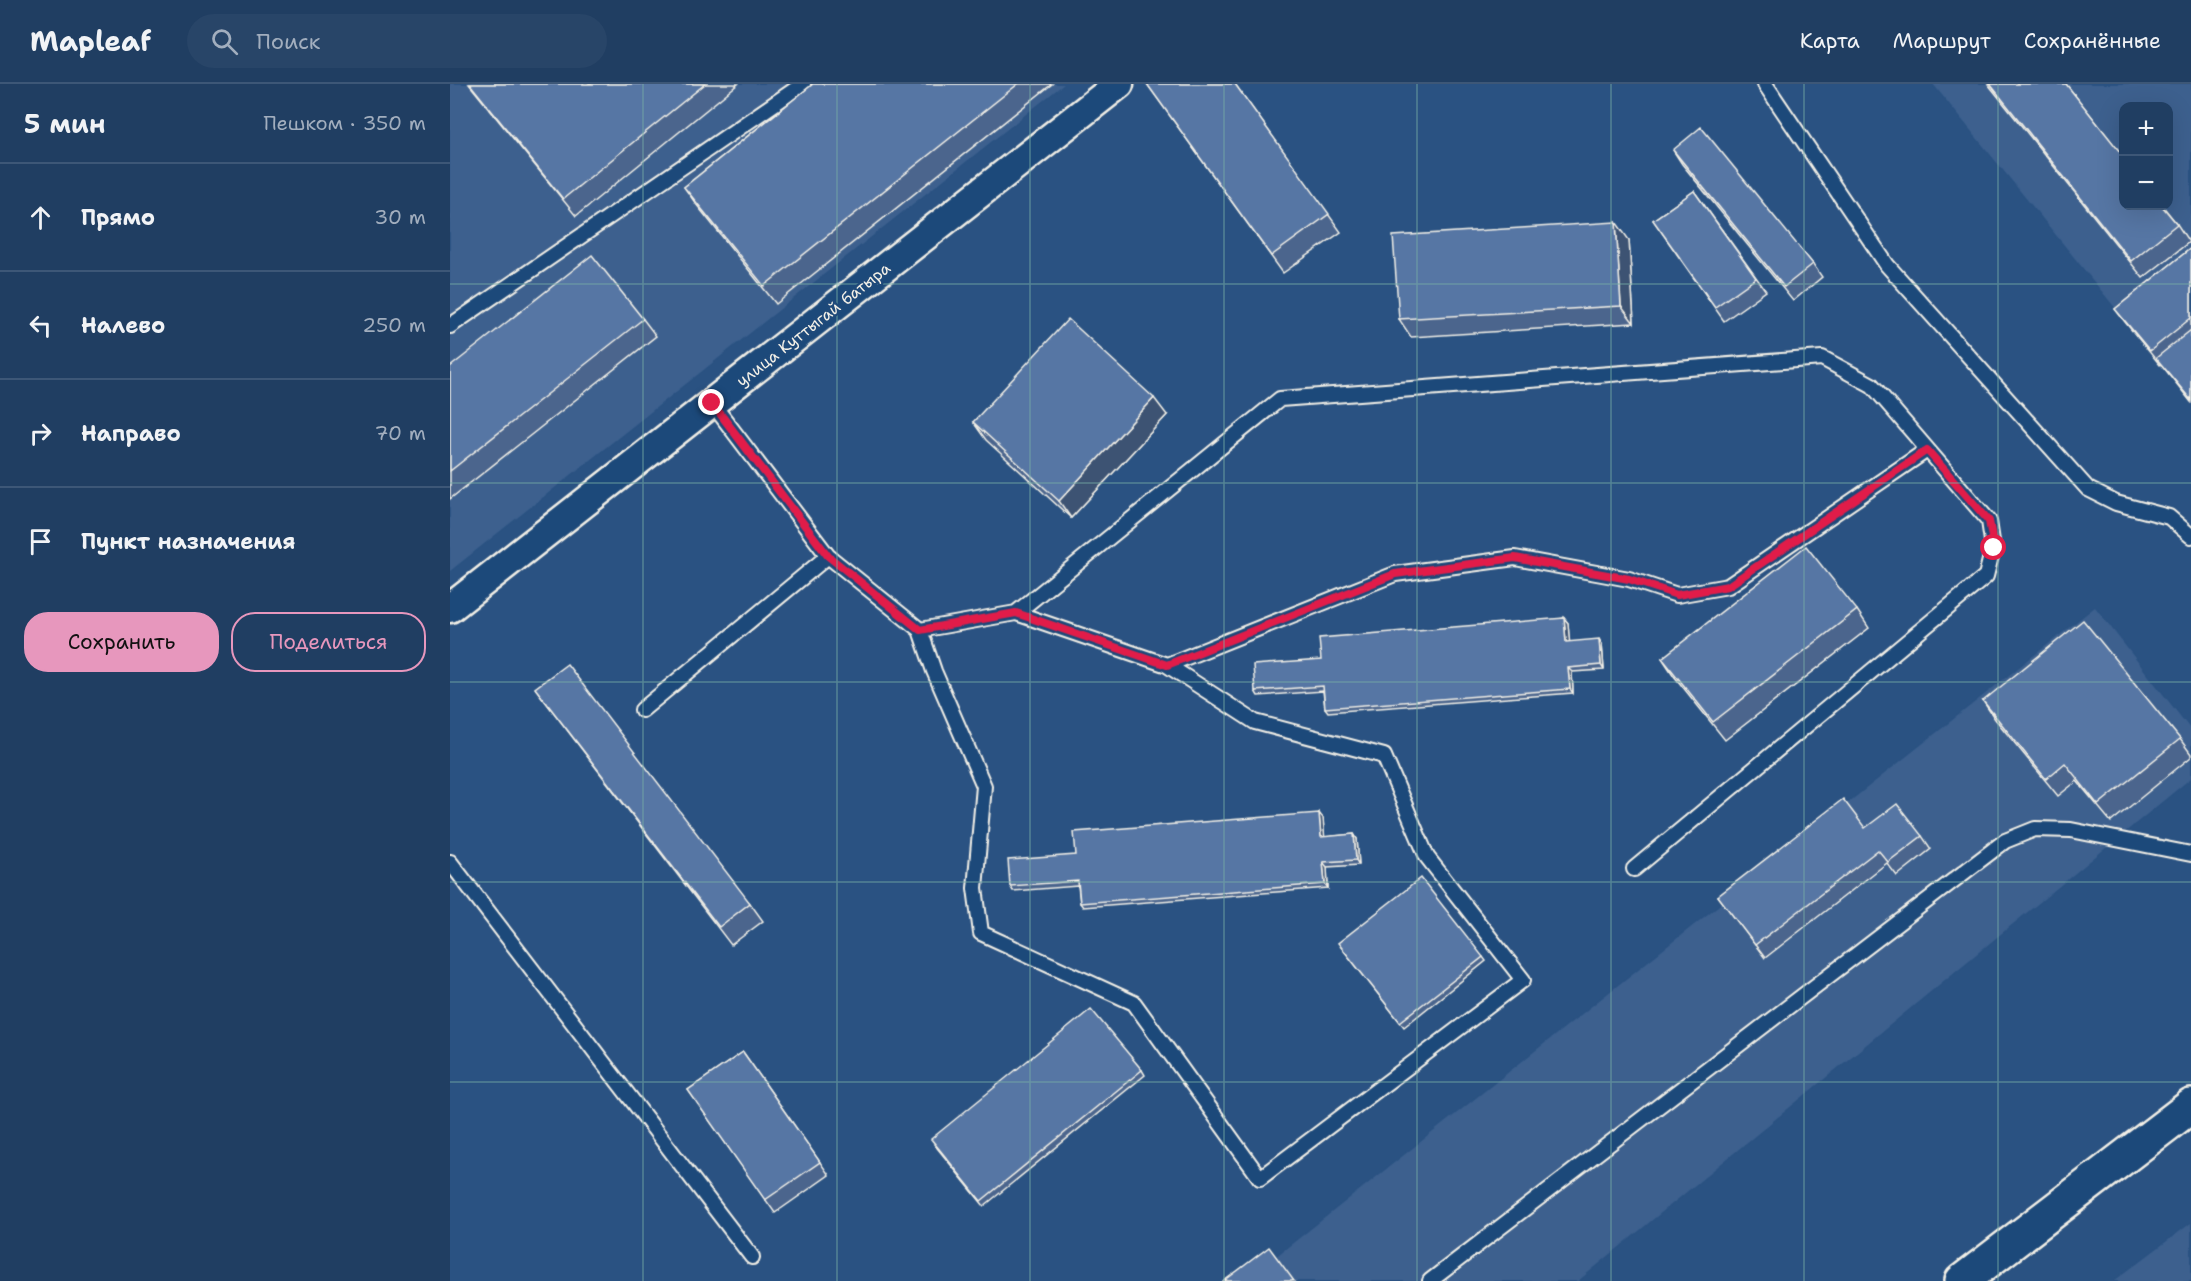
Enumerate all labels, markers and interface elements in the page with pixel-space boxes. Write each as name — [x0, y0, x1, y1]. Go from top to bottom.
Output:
search box — [187, 14, 607, 68]
text: Mapleaf — [30, 22, 151, 60]
icon: search — [208, 25, 241, 58]
text: Поиск — [256, 27, 320, 56]
text: Карта — [1800, 27, 1860, 55]
text: Маршрут — [1893, 27, 1991, 55]
text: Сохранённые — [2024, 27, 2161, 55]
map controls — [2119, 102, 2173, 210]
button: + — [2119, 102, 2173, 156]
text: 5 мин — [24, 106, 105, 141]
text: Пешком · 350 m — [263, 110, 426, 136]
button: − — [2119, 156, 2173, 210]
icon: ahead — [24, 201, 57, 234]
text: Прямо — [81, 203, 155, 232]
text: 30 m — [374, 204, 426, 230]
street label: улица Куттыгай батыра — [732, 258, 895, 391]
icon: left — [24, 309, 57, 342]
text: Налево — [81, 311, 165, 340]
text: 250 m — [362, 312, 426, 338]
route end — [698, 389, 724, 415]
icon: right — [24, 417, 57, 450]
text: Направо — [81, 419, 181, 448]
text: 70 m — [374, 420, 426, 446]
icon: arrive — [24, 525, 57, 558]
text: Пункт назначения — [81, 527, 295, 556]
route start — [1980, 534, 2006, 560]
button: Сохранить — [24, 612, 219, 672]
button: Поделиться — [231, 612, 426, 672]

